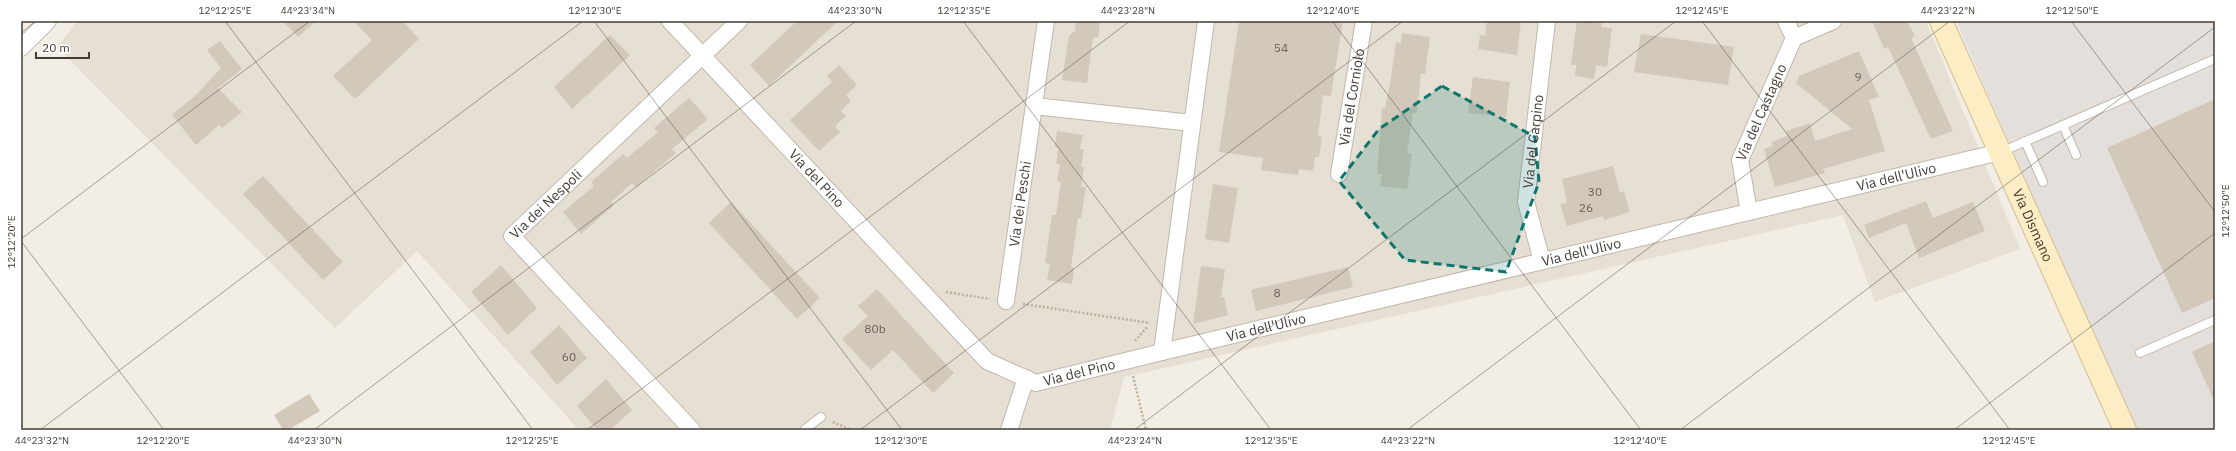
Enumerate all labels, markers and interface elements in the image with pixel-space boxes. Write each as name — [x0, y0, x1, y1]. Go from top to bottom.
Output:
text: 12°12'25"E — [198, 4, 252, 17]
text: 44°23'34"N — [281, 4, 335, 17]
text: 12°12'30"E — [568, 4, 622, 17]
text: 44°23'30"N — [828, 4, 882, 17]
text: 12°12'35"E — [937, 4, 991, 17]
text: 44°23'28"N — [1101, 4, 1155, 17]
text: 12°12'40"E — [1306, 4, 1360, 17]
text: 12°12'45"E — [1675, 4, 1729, 17]
text: 44°23'22"N — [1921, 4, 1975, 17]
text: 12°12'50"E — [2045, 4, 2099, 17]
scale bar — [36, 34, 89, 60]
text: 20 m — [42, 40, 70, 55]
house number: 54 — [1274, 40, 1288, 55]
street label: Via del Corniolo — [1335, 47, 1368, 147]
street label: Via del Castagno — [1732, 61, 1791, 164]
house number: 9 — [1854, 69, 1862, 84]
street label: Via del Carpino — [1519, 93, 1547, 190]
street label: Via del Pino — [785, 145, 848, 211]
street label: Via dell'Ulivo — [1855, 159, 1938, 195]
street label: Via dei Peschi — [1005, 160, 1035, 248]
street label: Via dei Nespoli — [506, 166, 586, 243]
house number: 30 — [1588, 184, 1602, 199]
text: 12°12'50"E — [2219, 184, 2232, 238]
street label: Via Dismano — [2009, 186, 2057, 265]
house number: 26 — [1579, 200, 1593, 215]
text: 12°12'20"E — [5, 215, 18, 269]
street label: Via dell'Ulivo — [1540, 234, 1623, 270]
house number: 8 — [1273, 285, 1281, 300]
street label: Via dell'Ulivo — [1225, 309, 1308, 345]
house number: 80b — [864, 321, 886, 336]
house number: 60 — [562, 349, 576, 364]
street label: Via del Pino — [1041, 355, 1117, 390]
text: 44°23'32"N — [15, 434, 69, 447]
text: 12°12'20"E — [136, 434, 190, 447]
text: 44°23'30"N — [288, 434, 342, 447]
text: 12°12'25"E — [505, 434, 559, 447]
text: 12°12'30"E — [874, 434, 928, 447]
text: 44°23'24"N — [1108, 434, 1162, 447]
text: 12°12'35"E — [1244, 434, 1298, 447]
text: 44°23'22"N — [1381, 434, 1435, 447]
text: 12°12'40"E — [1613, 434, 1667, 447]
text: 12°12'45"E — [1982, 434, 2036, 447]

